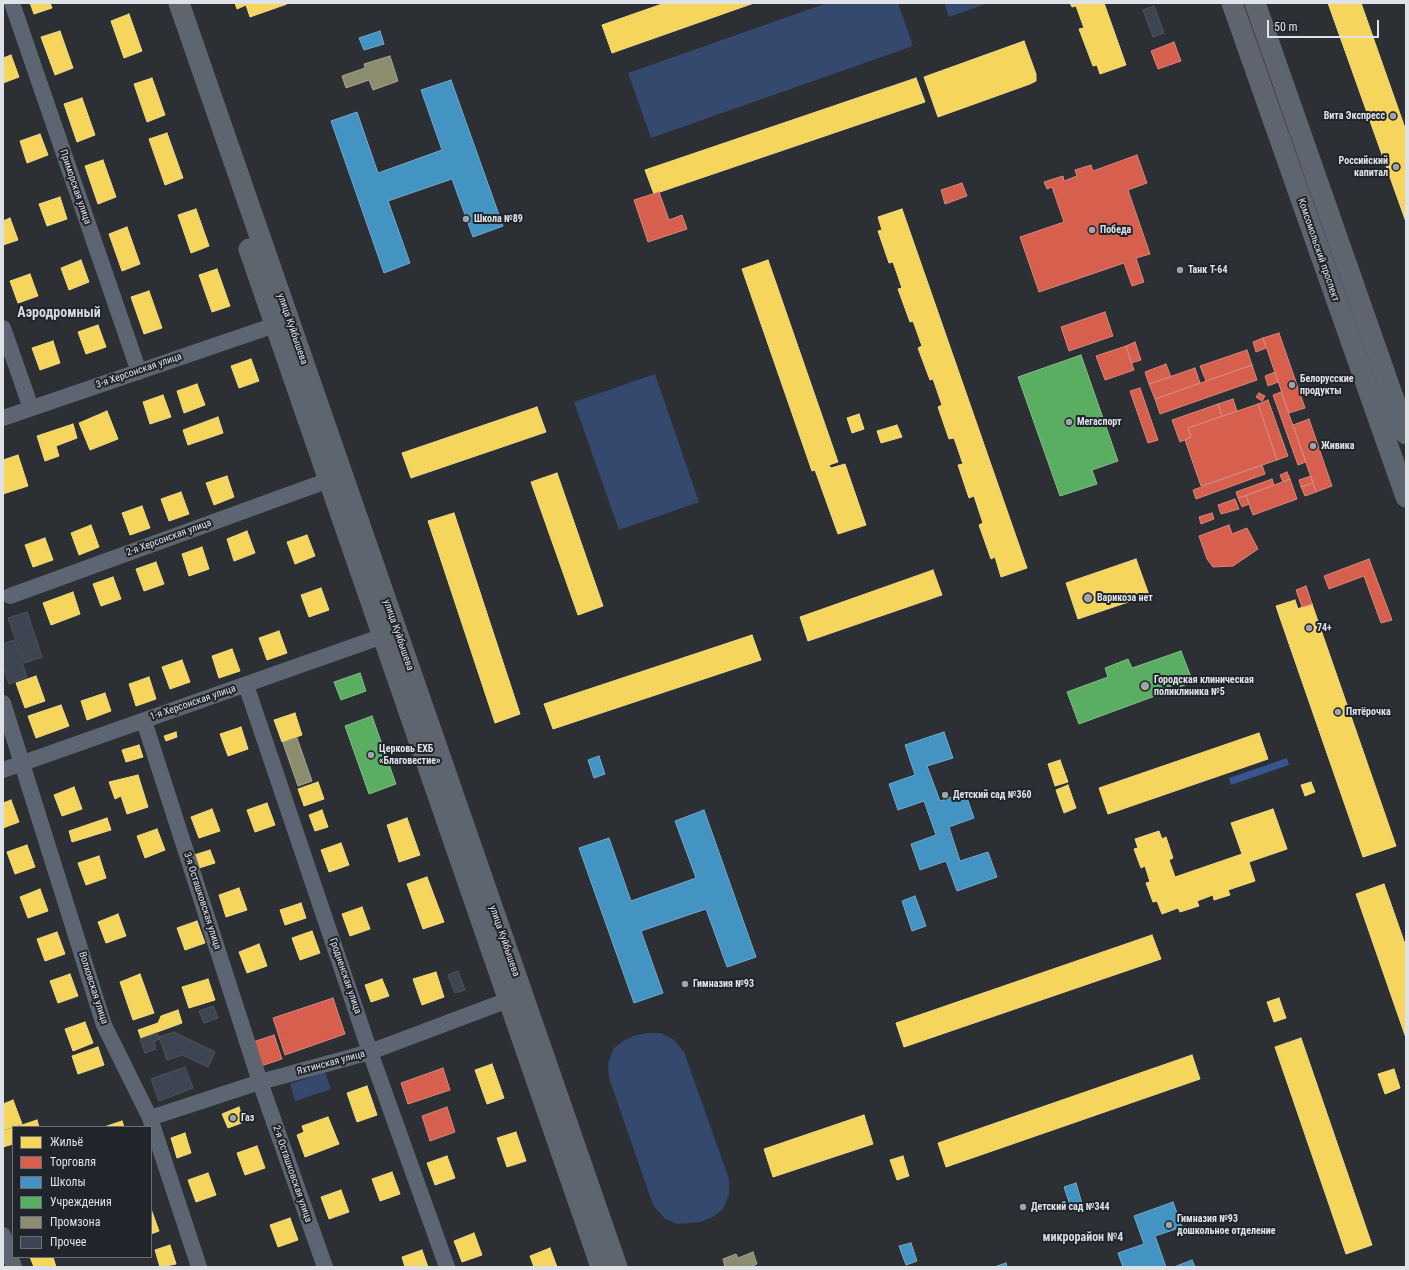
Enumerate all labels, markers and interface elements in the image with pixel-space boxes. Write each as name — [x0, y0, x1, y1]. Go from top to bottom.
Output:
scale bar — [1269, 12, 1381, 38]
text: 50 m — [1274, 20, 1298, 34]
place label: Вита Экспресс — [1324, 110, 1385, 122]
marker: Вита Экспресс — [1388, 111, 1398, 121]
street label: Приморская улица — [57, 148, 93, 226]
place label: Российский капитал — [1339, 155, 1388, 178]
marker: Российский капитал — [1391, 162, 1401, 172]
street label: Комсомольский проспект — [1295, 197, 1341, 303]
place label: Школа №89 — [474, 213, 523, 225]
marker: Школа №89 — [461, 214, 471, 224]
place label: Победа — [1100, 224, 1131, 236]
marker: Победа — [1087, 225, 1097, 235]
place label: Танк Т-64 — [1188, 264, 1227, 276]
marker: Танк Т-64 — [1175, 265, 1185, 275]
street label: улица Куйбышева — [274, 292, 310, 366]
district label: Аэродромный — [17, 305, 101, 321]
street label: 3-я Херсонская улица — [95, 351, 183, 391]
place label: Белорусские продукты — [1300, 373, 1354, 396]
marker: Белорусские продукты — [1287, 380, 1297, 390]
place label: Мегаспорт — [1077, 416, 1122, 428]
marker: Мегаспорт — [1064, 417, 1074, 427]
place label: Живика — [1321, 440, 1355, 452]
marker: Живика — [1308, 441, 1318, 451]
street label: 2-я Херсонская улица — [125, 517, 213, 559]
marker: Варикоза нет — [1082, 592, 1094, 604]
place label: Варикоза нет — [1097, 592, 1153, 604]
street label: улица Куйбышева — [380, 598, 416, 672]
place label: 74+ — [1317, 622, 1332, 634]
marker: 74+ — [1304, 623, 1314, 633]
place label: Городская клиническая поликлиника №5 — [1154, 674, 1254, 698]
marker: Городская клиническая поликлиника №5 — [1139, 680, 1151, 692]
street label: 1-я Херсонская улица — [149, 683, 237, 723]
place label: Пятёрочка — [1346, 706, 1391, 718]
marker: Пятёрочка — [1333, 707, 1343, 717]
place label: Церковь ЕХБ «Благовестие» — [379, 743, 440, 766]
marker: Церковь ЕХБ «Благовестие» — [366, 750, 376, 760]
place label: Детский сад №360 — [953, 789, 1032, 801]
marker: Детский сад №360 — [940, 790, 950, 800]
street label: 3-я Осташковская улица — [181, 851, 223, 951]
street label: улица Куйбышева — [486, 904, 522, 978]
street label: Гродненская улица — [326, 937, 364, 1015]
street label: Волховская улица — [76, 950, 110, 1026]
place label: Гимназия №93 — [693, 978, 754, 990]
marker: Гимназия №93 — [680, 979, 690, 989]
street label: Яхтинская улица — [296, 1048, 366, 1078]
place label: Газ — [241, 1112, 254, 1124]
marker: Газ — [228, 1113, 238, 1123]
street label: 2-я Осташковская улица — [270, 1124, 314, 1224]
legend — [12, 1126, 152, 1258]
text: Жильё — [50, 1135, 83, 1149]
text: Торговля — [50, 1155, 96, 1169]
text: Школы — [50, 1175, 86, 1189]
text: Учреждения — [50, 1195, 112, 1209]
place label: Детский сад №344 — [1031, 1201, 1110, 1213]
marker: Детский сад №344 — [1018, 1202, 1028, 1212]
place label: Гимназия №93 дошкольное отделение — [1177, 1213, 1276, 1236]
text: Промзона — [50, 1215, 100, 1229]
marker: Гимназия №93 дошкольное отделение — [1164, 1220, 1174, 1230]
district label: микрорайон №4 — [1043, 1231, 1123, 1245]
text: Прочее — [50, 1235, 86, 1249]

